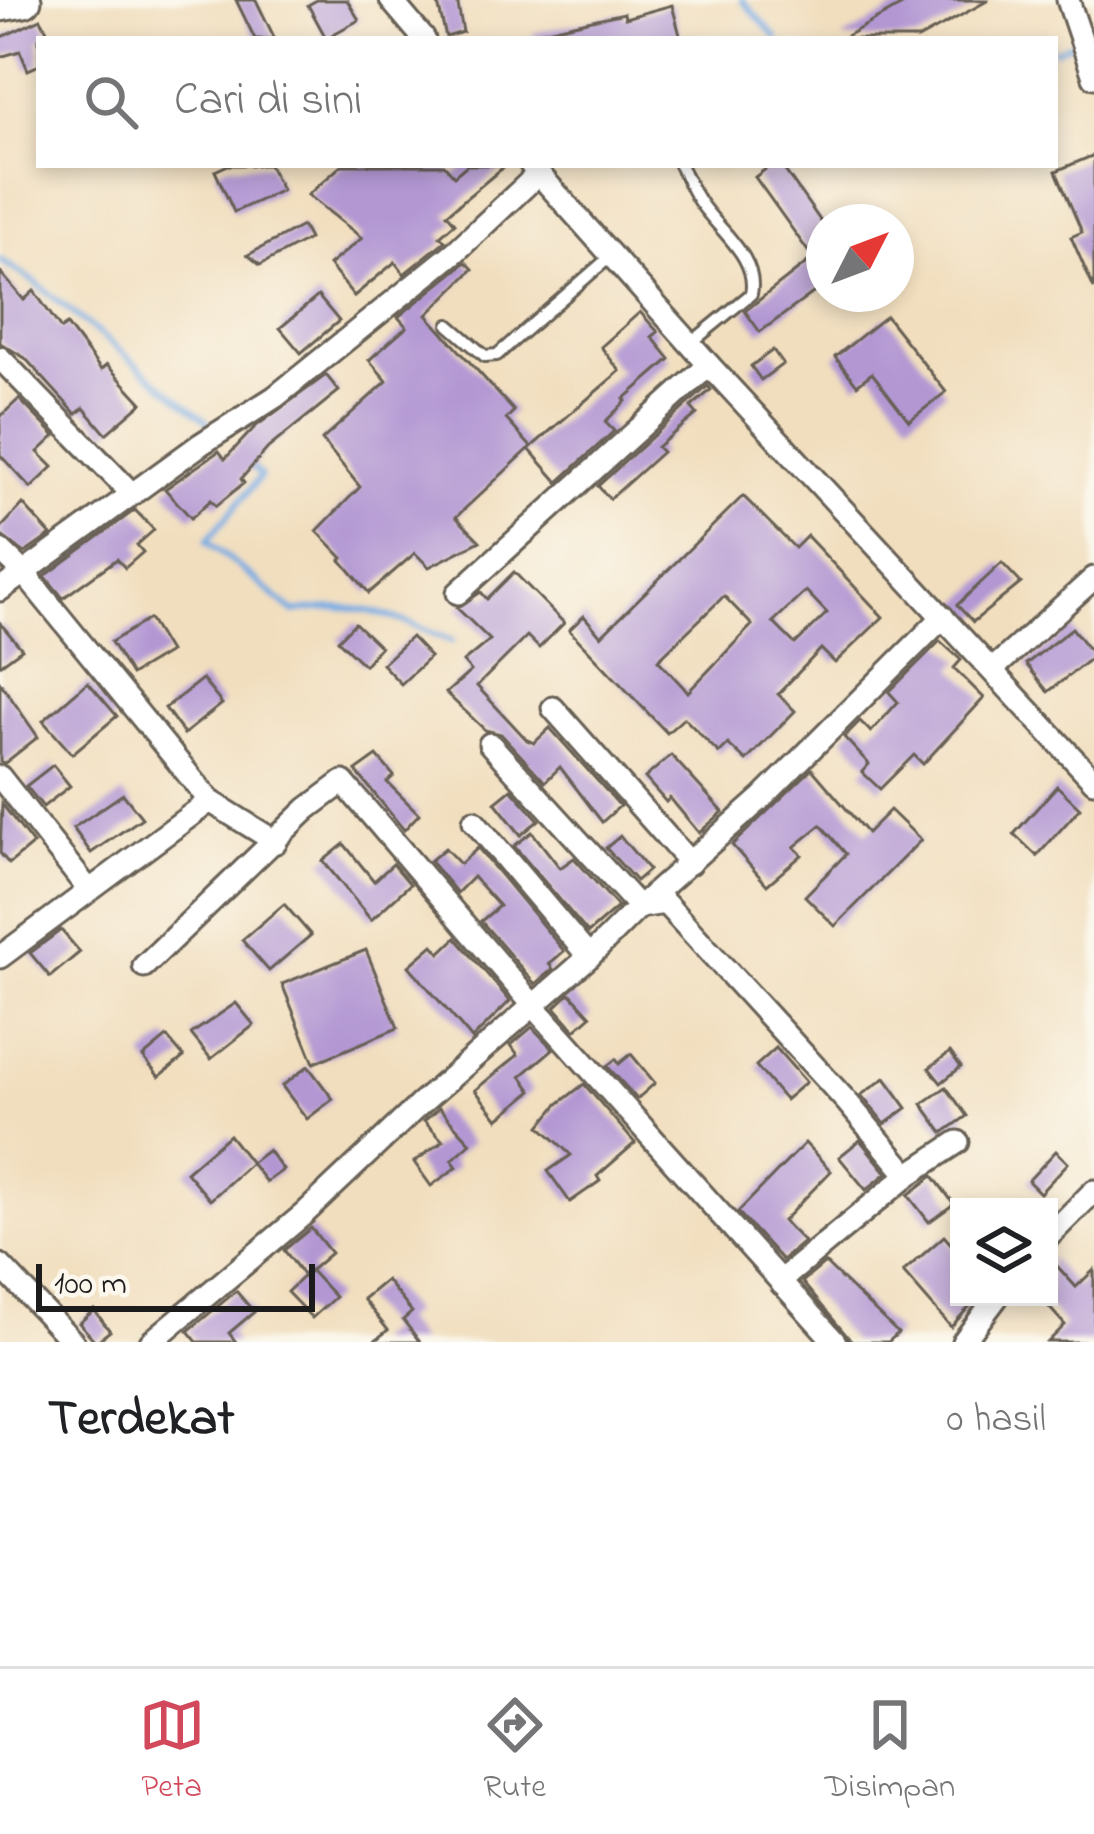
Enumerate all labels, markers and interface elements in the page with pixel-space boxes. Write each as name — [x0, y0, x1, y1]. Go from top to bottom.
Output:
search box — [36, 36, 1058, 168]
icon: search — [78, 69, 144, 135]
text: Cari di sini — [174, 69, 362, 135]
north arrow — [806, 204, 914, 312]
map controls — [950, 1198, 1058, 1306]
button: layers — [950, 1198, 1058, 1306]
scale bar — [36, 1258, 315, 1311]
text: 100 m — [54, 1261, 127, 1309]
text: Terdekat — [48, 1383, 234, 1458]
text: 0 hasil — [946, 1392, 1046, 1449]
tab: Peta — [139, 1692, 205, 1812]
tab: Rute — [482, 1692, 548, 1812]
tab: Disimpan — [825, 1692, 955, 1812]

